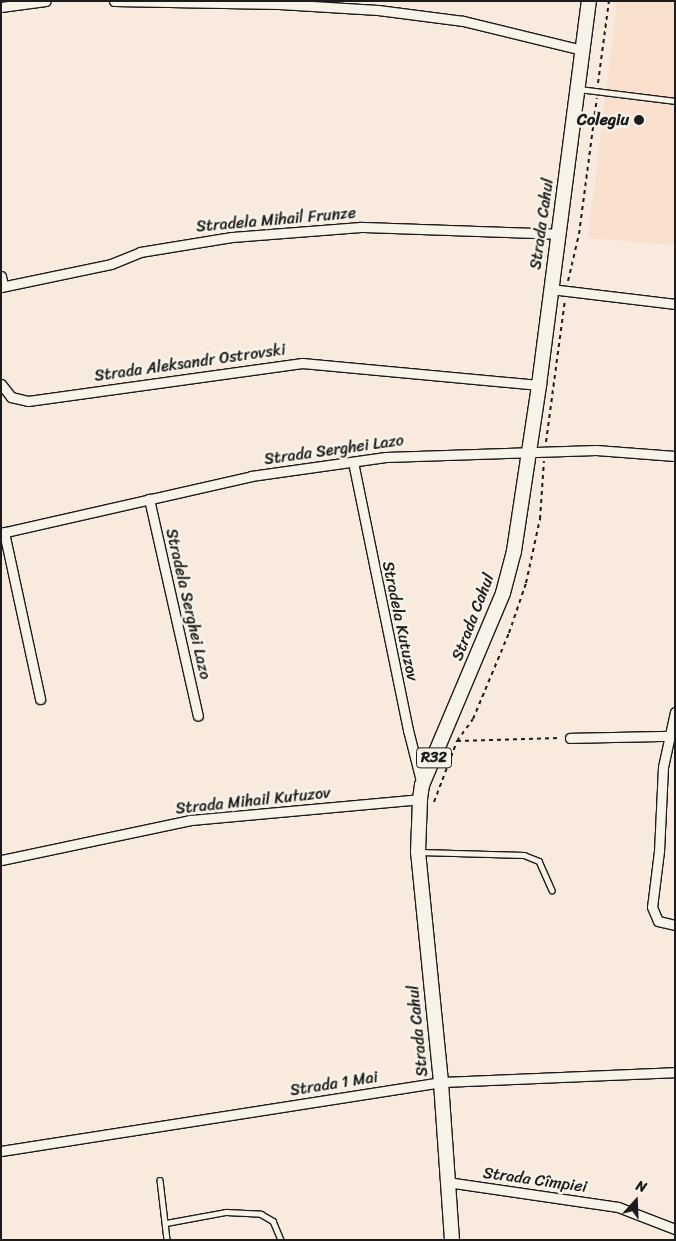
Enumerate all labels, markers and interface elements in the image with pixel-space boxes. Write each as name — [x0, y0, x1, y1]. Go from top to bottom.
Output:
place label: Colegiu — [577, 110, 629, 130]
marker: Colegiu — [633, 114, 645, 126]
street label: Strada Cahul — [526, 177, 558, 271]
street label: Stradela Mihail Frunze — [195, 203, 357, 237]
street label: Strada Aleksandr Ostrovski — [93, 340, 287, 386]
street label: Strada Serghei Lazo — [263, 431, 405, 469]
street label: Stradela Serghei Lazo — [161, 527, 215, 681]
street label: Stradela Kutuzov — [378, 559, 422, 683]
street label: Strada Cahul — [448, 571, 498, 663]
road number: R32 — [415, 746, 453, 770]
street label: Strada Mihail Kutuzov — [174, 783, 332, 819]
street label: Strada Cahul — [404, 984, 432, 1078]
street label: Strada 1 Mai — [289, 1068, 379, 1100]
street label: Strada Cîmpiei — [482, 1163, 588, 1197]
text: N — [632, 1173, 650, 1200]
north arrow — [611, 1176, 661, 1226]

